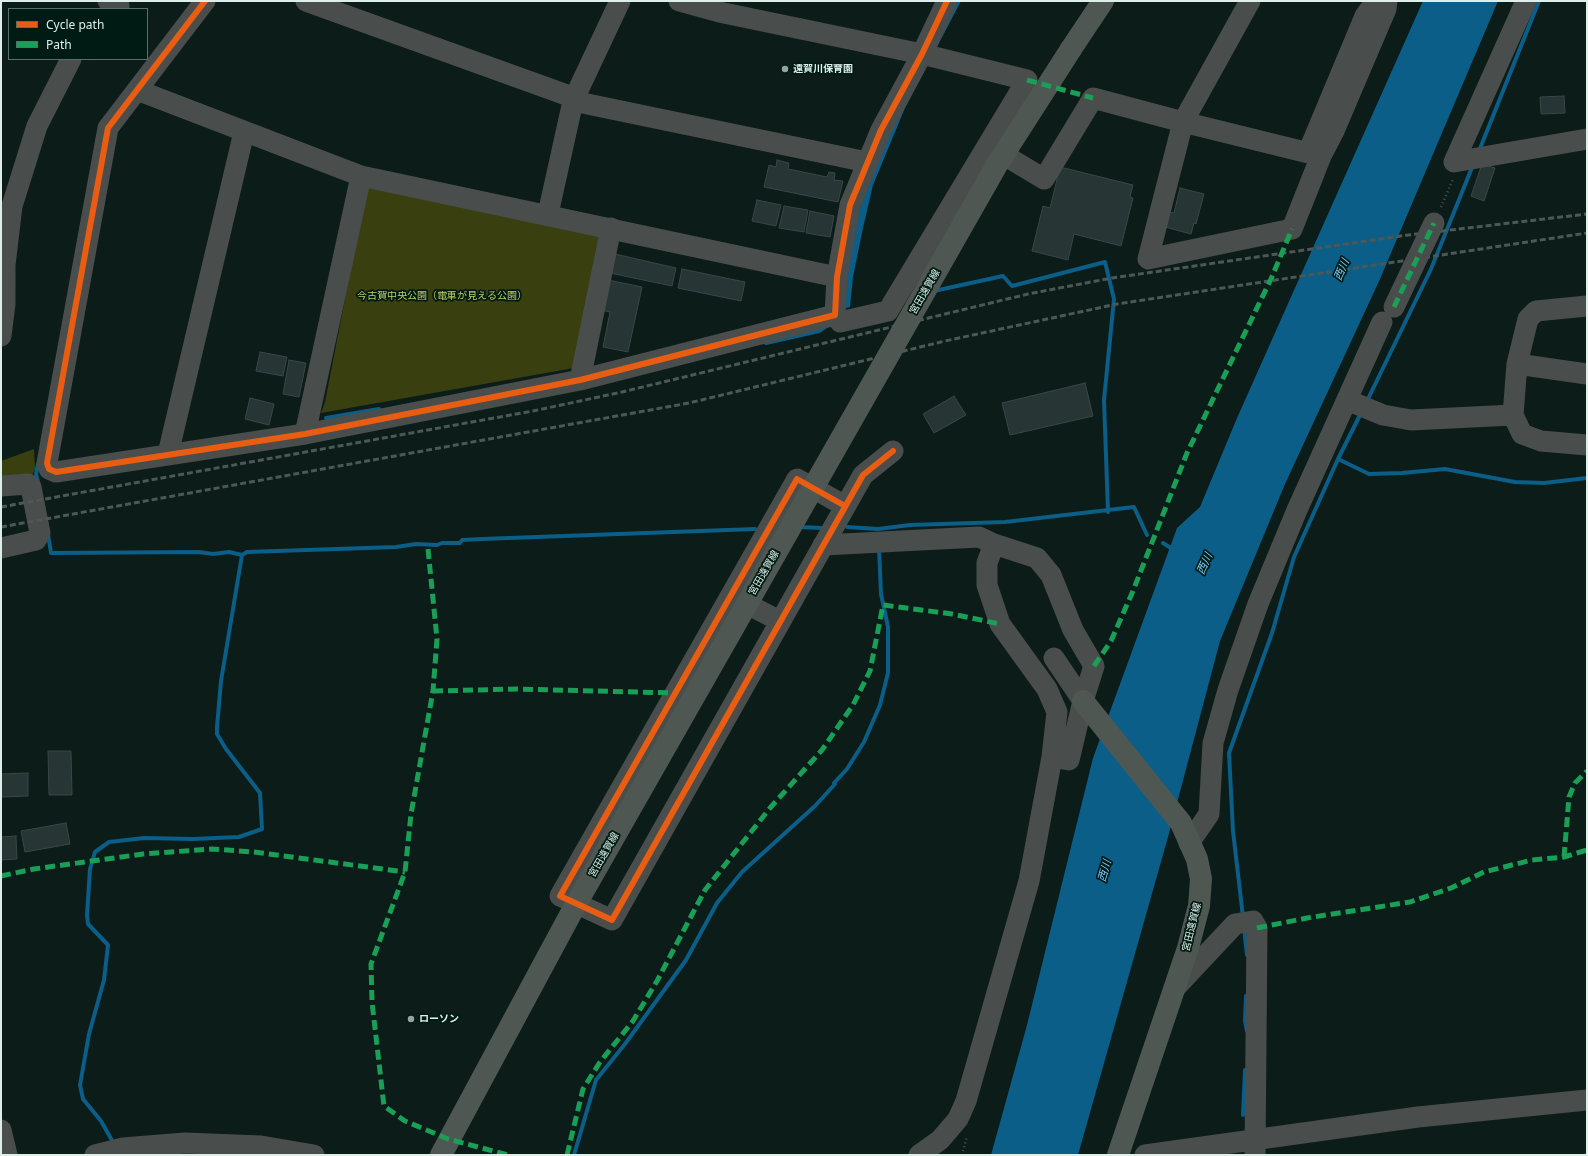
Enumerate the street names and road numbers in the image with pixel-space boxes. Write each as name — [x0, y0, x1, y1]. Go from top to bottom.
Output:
street label: 宮田遠賀線 — [907, 267, 943, 317]
street label: 宮田遠賀線 — [746, 548, 782, 598]
street label: 宮田遠賀線 — [586, 830, 622, 880]
street label: 宮田遠賀線 — [1180, 901, 1204, 953]

